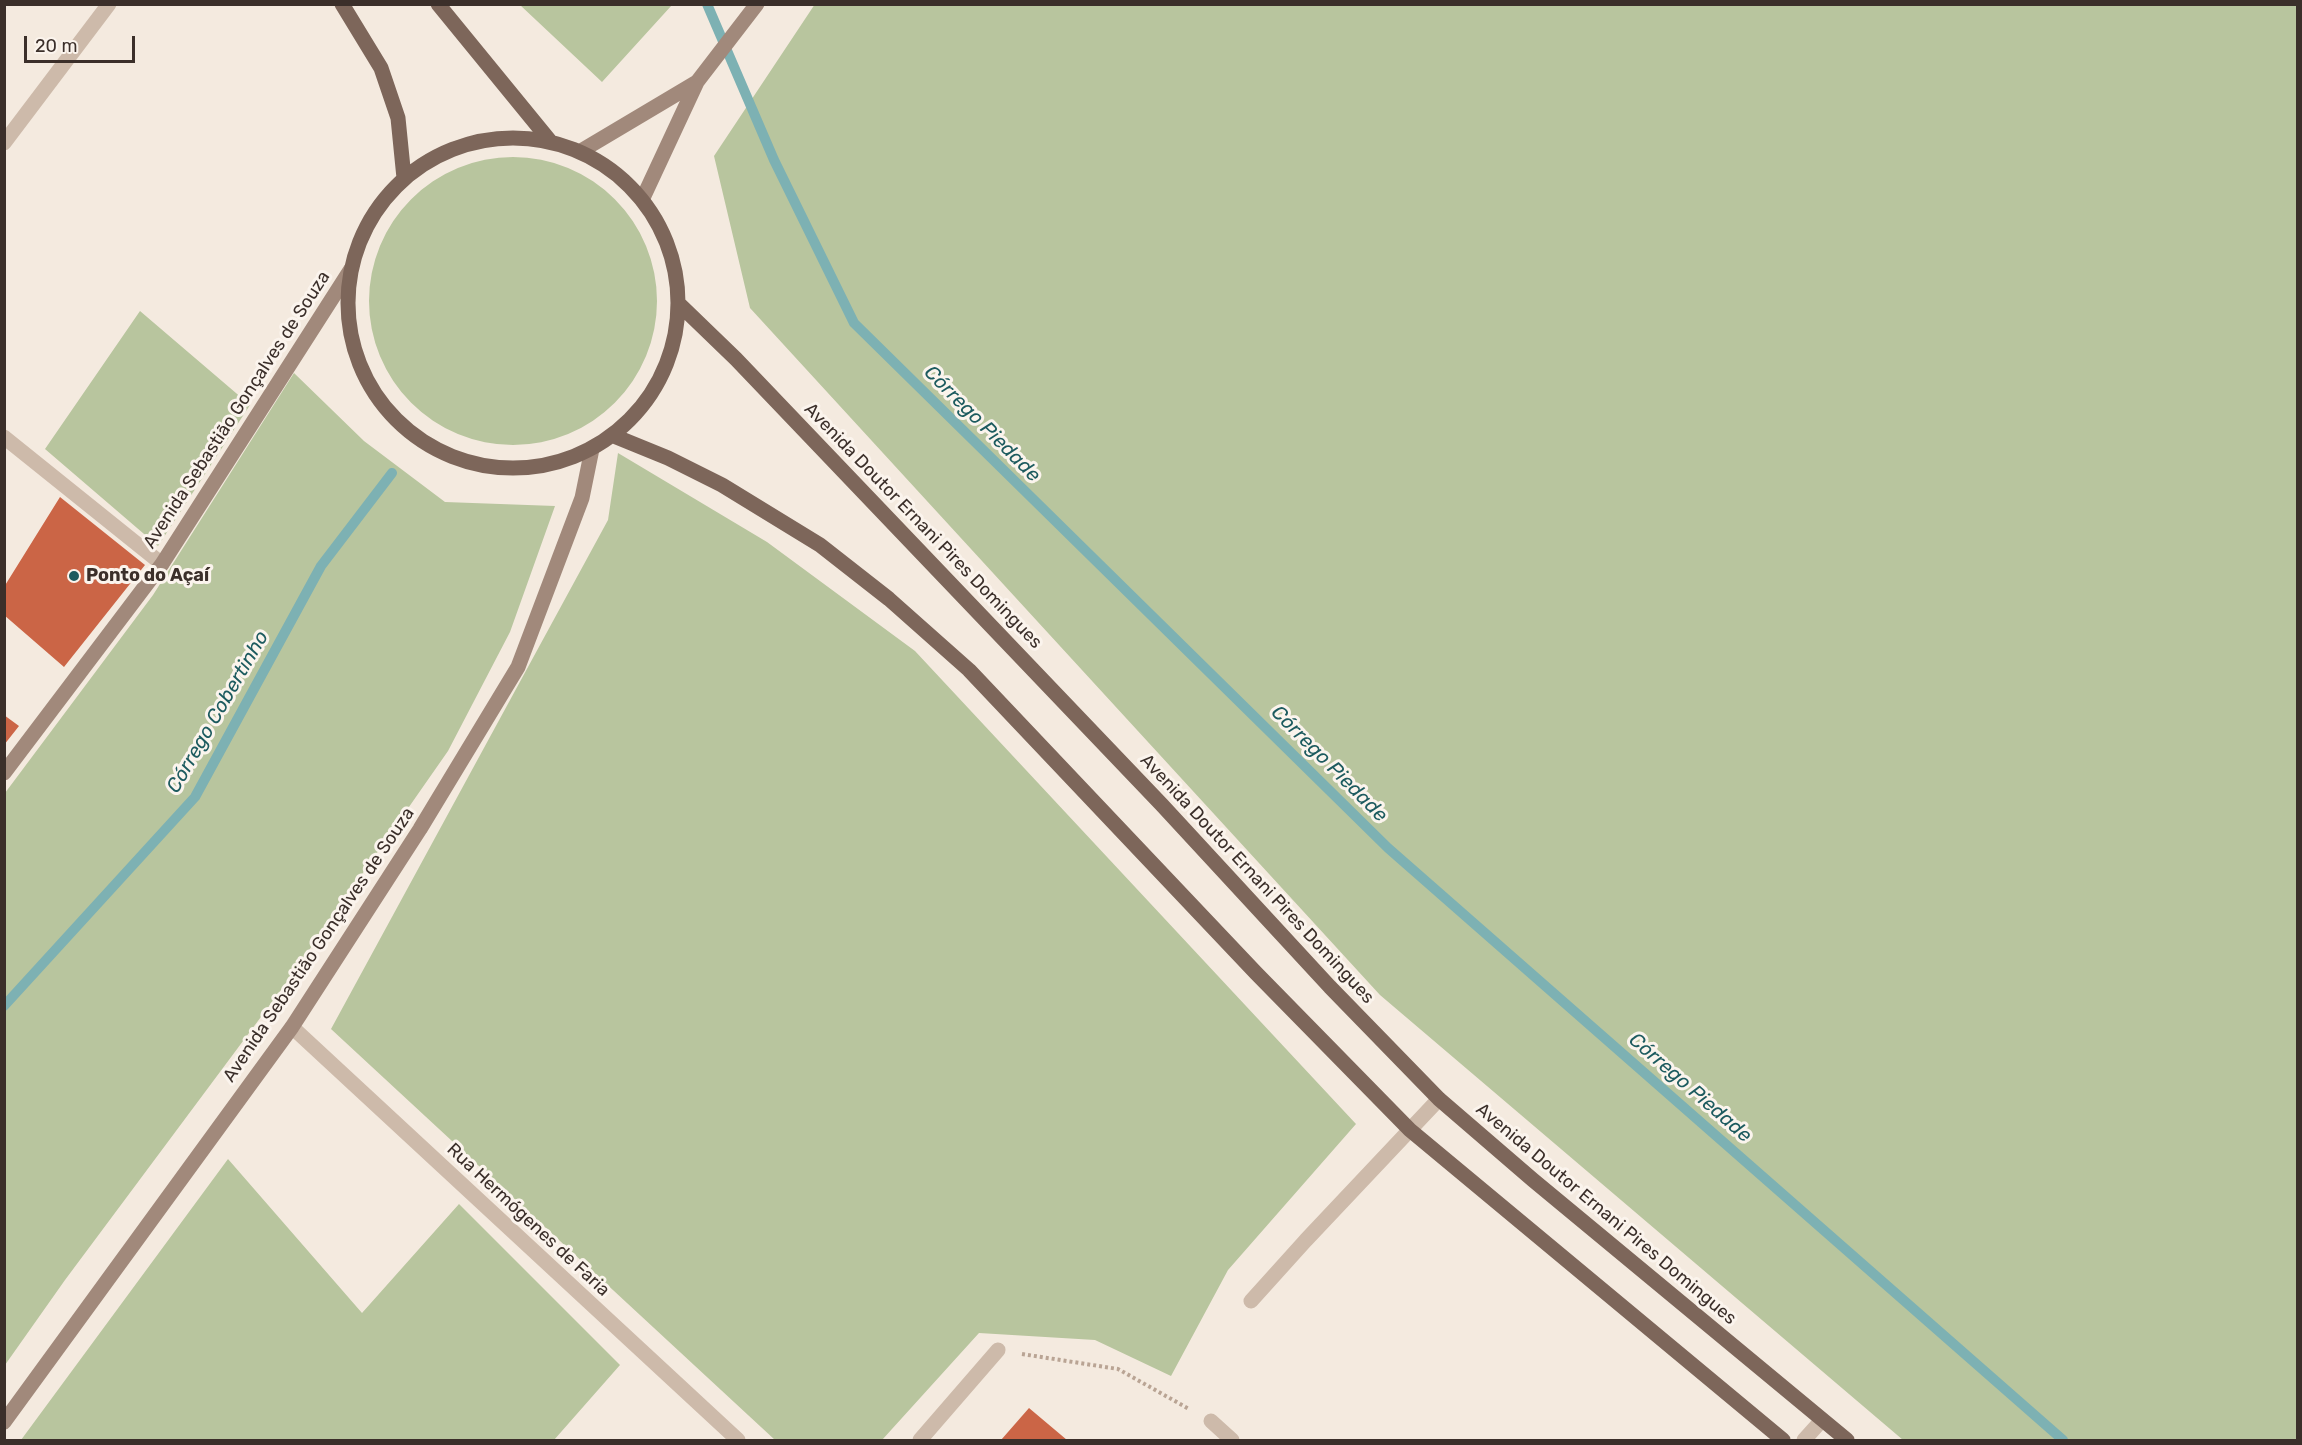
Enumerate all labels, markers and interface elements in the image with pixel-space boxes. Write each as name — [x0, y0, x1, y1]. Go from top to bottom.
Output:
scale bar — [27, 24, 138, 62]
text: 20 m — [35, 35, 77, 57]
street label: Avenida Sebastião Gonçalves de Souza — [139, 267, 335, 553]
water label: Córrego Piedade — [919, 361, 1045, 487]
street label: Avenida Doutor Ernani Pires Domingues — [800, 399, 1046, 653]
place label: Ponto do Açaí — [86, 565, 209, 587]
marker: Ponto do Açaí — [67, 569, 81, 583]
water label: Córrego Cobertinho — [162, 627, 274, 797]
water label: Córrego Piedade — [1266, 701, 1392, 827]
street label: Avenida Doutor Ernani Pires Domingues — [1136, 750, 1378, 1008]
street label: Avenida Sebastião Gonçalves de Souza — [219, 804, 419, 1086]
water label: Córrego Piedade — [1624, 1028, 1756, 1148]
street label: Avenida Doutor Ernani Pires Domingues — [1471, 1099, 1741, 1329]
street label: Rua Hermógenes de Faria — [442, 1139, 614, 1301]

